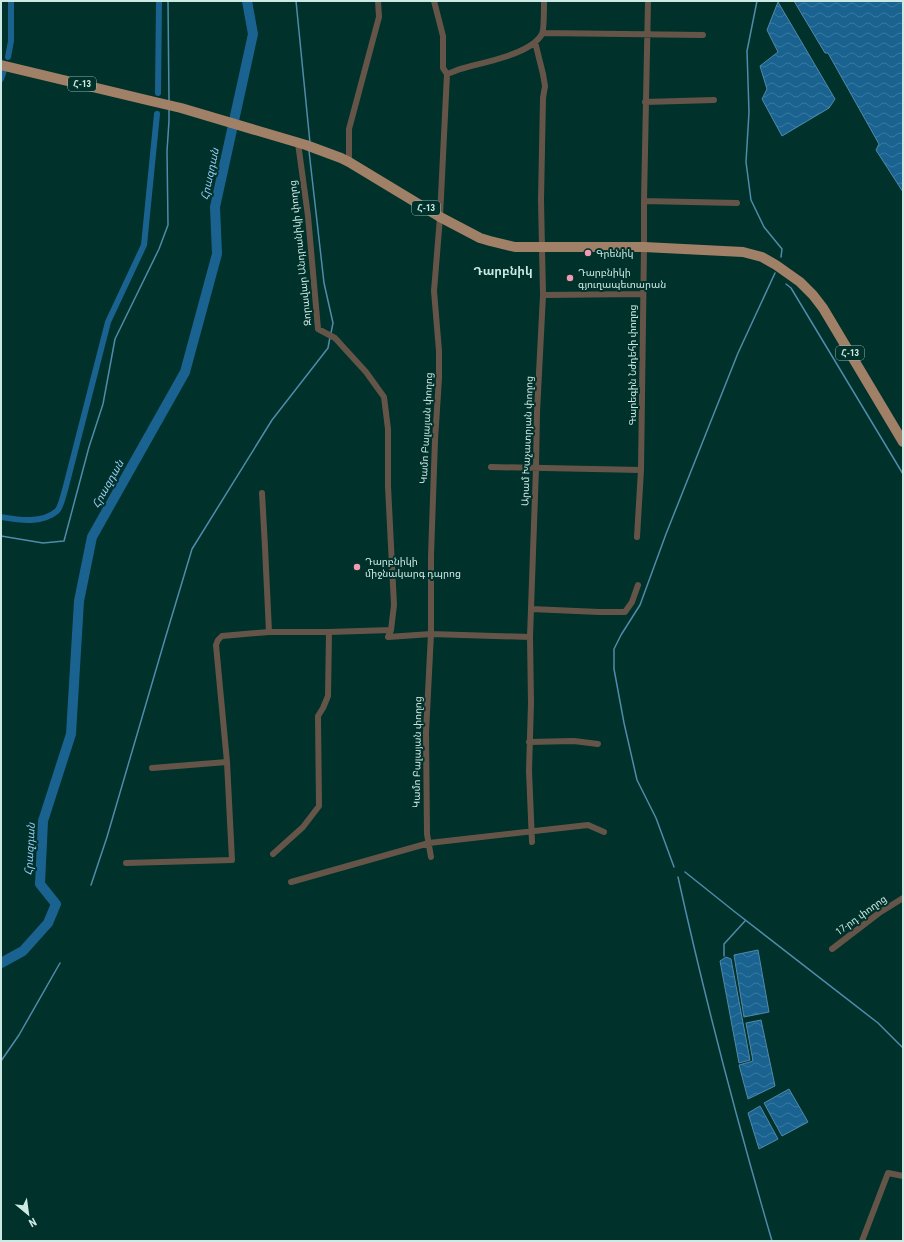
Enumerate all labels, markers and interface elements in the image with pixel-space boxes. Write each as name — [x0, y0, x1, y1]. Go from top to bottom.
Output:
road number: Հ-13 — [68, 77, 96, 91]
water label: Հրազդան — [198, 147, 222, 201]
street label: Զորավար Անդրանիկի փողոց — [287, 180, 313, 326]
road number: Հ-13 — [412, 201, 440, 215]
marker: Գրենիկ — [583, 248, 593, 258]
place label: Գրենիկ — [596, 248, 633, 259]
district label: Դարբնիկ — [473, 264, 533, 278]
place label: Դարբնիկի գյուղապետարան — [578, 267, 666, 290]
marker: Դարբնիկի գյուղապետարան — [565, 273, 575, 283]
street label: Գարեգին Նժդեհի փողոց — [627, 305, 638, 425]
road number: Հ-13 — [836, 346, 864, 360]
street label: Կամո Բալայան փողոց — [418, 372, 434, 484]
street label: Արամ Խաչատրյան փողոց — [519, 376, 535, 506]
water label: Հրազդան — [90, 457, 127, 510]
place label: Դարբնիկի միջնակարգ դպրոց — [365, 556, 461, 579]
marker: Դարբնիկի միջնակարգ դպրոց — [352, 562, 362, 572]
street label: Կամո Բալայան փողոց — [411, 696, 423, 808]
water label: Հրազդան — [22, 822, 38, 876]
street label: 17-րդ փողոց — [833, 893, 889, 937]
north arrow — [8, 1194, 48, 1234]
text: N — [26, 1215, 39, 1230]

